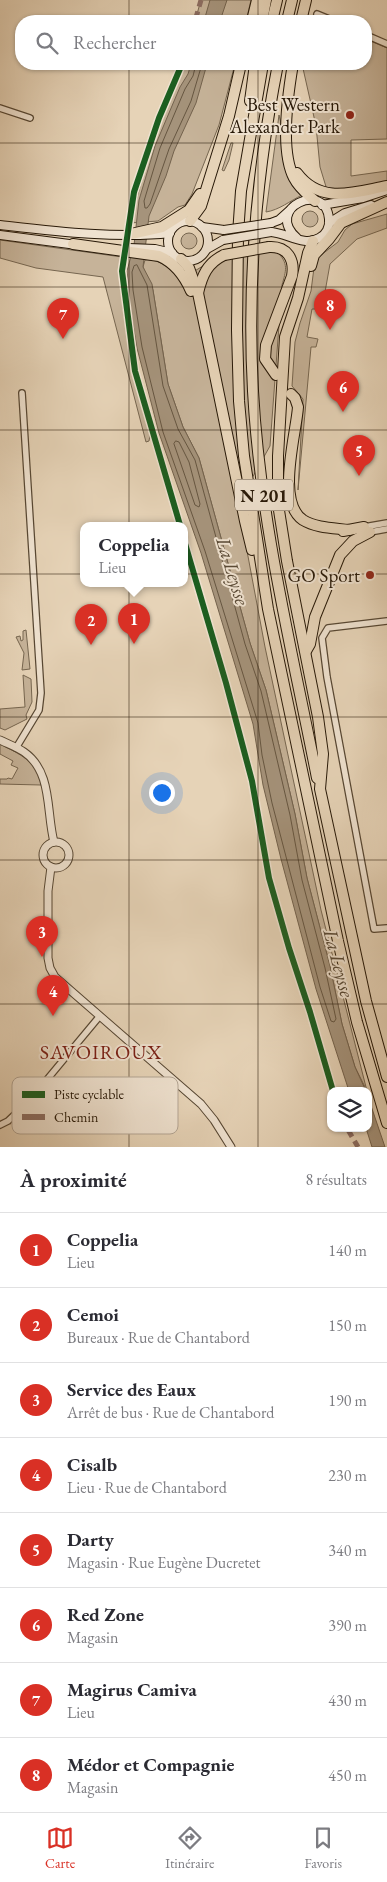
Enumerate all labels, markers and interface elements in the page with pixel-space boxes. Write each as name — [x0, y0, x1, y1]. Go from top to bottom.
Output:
search box — [15, 15, 372, 70]
icon: search — [33, 29, 61, 57]
text: Rechercher — [73, 30, 156, 55]
place label: Best Western Alexander Park — [229, 92, 341, 139]
marker: Best Western Alexander Park — [344, 109, 356, 121]
pin: 8 — [314, 289, 346, 330]
pin: 7 — [47, 298, 79, 339]
pin: 6 — [327, 371, 359, 412]
pin: 5 — [343, 435, 375, 476]
road number: N 201 — [235, 480, 293, 510]
popup — [80, 522, 188, 587]
text: Coppelia — [98, 532, 170, 557]
water label: La Leysse — [210, 533, 256, 608]
text: Lieu — [98, 557, 126, 578]
place label: GO Sport — [287, 563, 360, 588]
marker: GO Sport — [364, 569, 376, 581]
pin: 1 — [118, 603, 150, 644]
pin: 2 — [75, 604, 107, 645]
your location — [149, 780, 175, 806]
pin: 3 — [26, 916, 58, 957]
water label: La Leysse — [317, 925, 361, 1000]
pin: 4 — [37, 975, 69, 1016]
district label: SAVOIROUX — [40, 1039, 162, 1065]
legend — [12, 1077, 178, 1134]
text: Piste cyclable — [54, 1085, 125, 1103]
map controls — [327, 1087, 372, 1132]
button: layers — [327, 1087, 372, 1132]
text: Chemin — [54, 1108, 99, 1126]
text: À proximité — [20, 1166, 127, 1193]
text: 8 résultats — [305, 1169, 367, 1190]
text: Coppelia — [67, 1227, 138, 1252]
text: 1 — [32, 1240, 40, 1261]
text: 140 m — [328, 1240, 367, 1261]
text: Lieu — [67, 1252, 95, 1273]
text: Cemoi — [67, 1302, 119, 1327]
text: 2 — [32, 1315, 40, 1336]
text: 150 m — [328, 1315, 367, 1336]
text: Bureaux · Rue de Chantabord — [67, 1327, 250, 1348]
text: Service des Eaux — [67, 1377, 196, 1402]
text: 3 — [32, 1390, 40, 1411]
text: 190 m — [328, 1390, 367, 1411]
text: Arrêt de bus · Rue de Chantabord — [67, 1402, 274, 1423]
text: Cisalb — [67, 1452, 117, 1477]
text: 4 — [32, 1465, 40, 1486]
text: 230 m — [328, 1465, 367, 1486]
text: Lieu · Rue de Chantabord — [67, 1477, 227, 1498]
text: Darty — [67, 1527, 114, 1552]
text: 5 — [32, 1540, 40, 1561]
text: 340 m — [328, 1540, 367, 1561]
text: Magasin · Rue Eugène Ducretet — [67, 1552, 260, 1573]
text: Red Zone — [67, 1602, 144, 1627]
text: 6 — [32, 1615, 40, 1636]
text: 390 m — [328, 1615, 367, 1636]
text: Magasin — [67, 1627, 118, 1648]
text: Magirus Camiva — [67, 1677, 197, 1702]
text: 7 — [32, 1690, 40, 1711]
text: 430 m — [328, 1690, 367, 1711]
text: Lieu — [67, 1702, 95, 1723]
text: Médor et Compagnie — [67, 1752, 234, 1777]
text: 8 — [32, 1765, 40, 1786]
text: 450 m — [328, 1765, 367, 1786]
text: Magasin — [67, 1777, 118, 1798]
tab: Carte — [45, 1824, 75, 1872]
tab: Itinéraire — [165, 1824, 214, 1872]
tab: Favoris — [305, 1824, 342, 1872]

